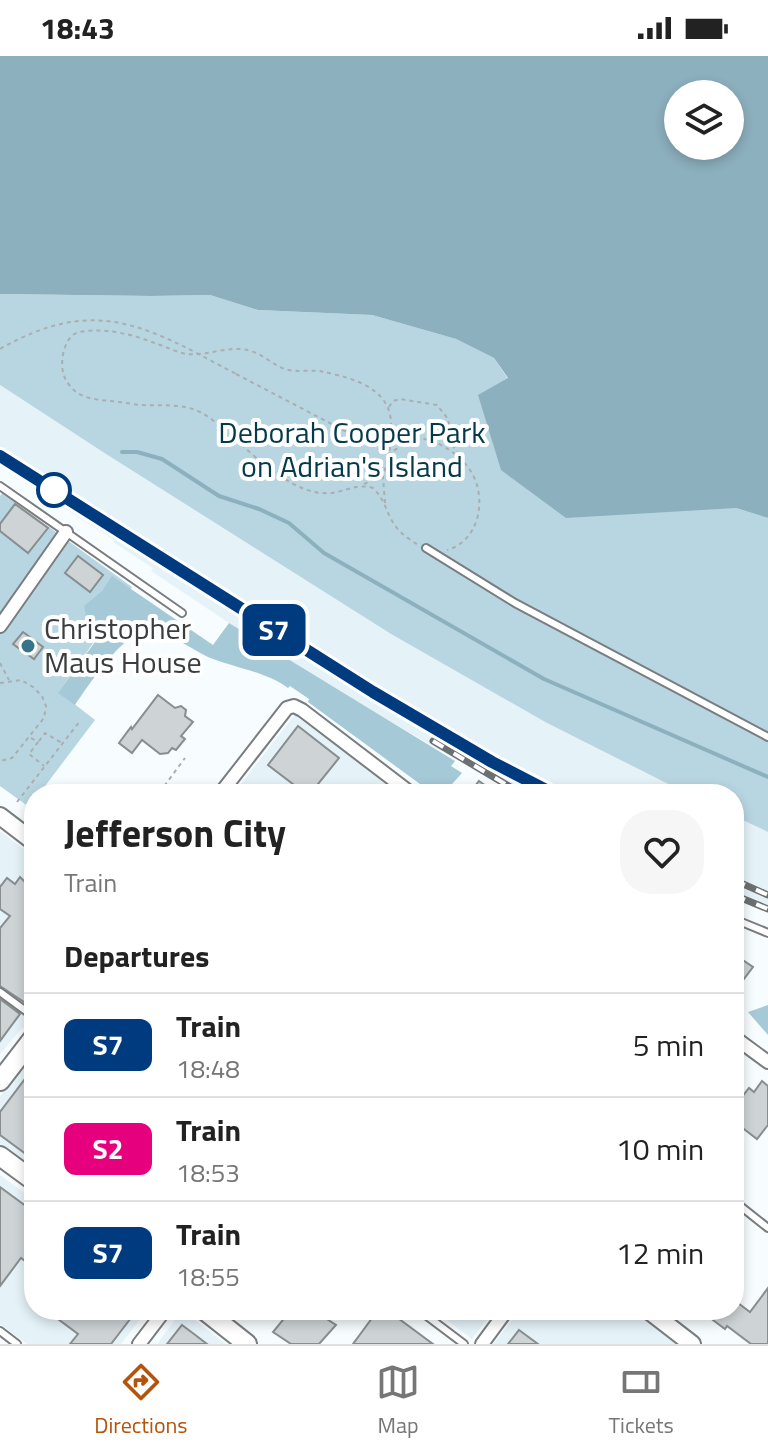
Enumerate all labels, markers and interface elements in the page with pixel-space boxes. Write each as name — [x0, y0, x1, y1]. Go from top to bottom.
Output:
text: 18:43 — [40, 5, 115, 51]
map controls — [664, 80, 744, 160]
button: layers — [664, 80, 744, 160]
park label: Deborah Cooper Park on Adrian's Island — [218, 409, 486, 489]
unlabelled marker — [37, 473, 71, 507]
line badge: S7 — [238, 604, 310, 656]
place label: Christopher Maus House — [44, 605, 202, 685]
text: S7 — [259, 608, 289, 651]
marker: Christopher Maus House — [19, 637, 37, 655]
text: Jefferson City — [64, 804, 286, 862]
button: heart — [620, 810, 704, 894]
text: Train — [64, 863, 117, 902]
text: Departures — [64, 933, 209, 979]
text: Train — [176, 1003, 241, 1049]
text: 5 min — [633, 1022, 704, 1068]
text: S7 — [93, 1023, 123, 1066]
text: 18:48 — [176, 1049, 240, 1088]
text: Train — [176, 1107, 241, 1153]
text: 10 min — [616, 1126, 704, 1172]
text: S2 — [93, 1127, 123, 1170]
text: 18:53 — [176, 1153, 240, 1192]
text: Train — [176, 1211, 241, 1257]
text: 12 min — [616, 1230, 704, 1276]
text: S7 — [93, 1231, 123, 1274]
text: 18:55 — [176, 1257, 240, 1296]
tab: Directions — [94, 1360, 188, 1442]
tab: Map — [376, 1360, 420, 1442]
tab: Tickets — [609, 1360, 674, 1442]

